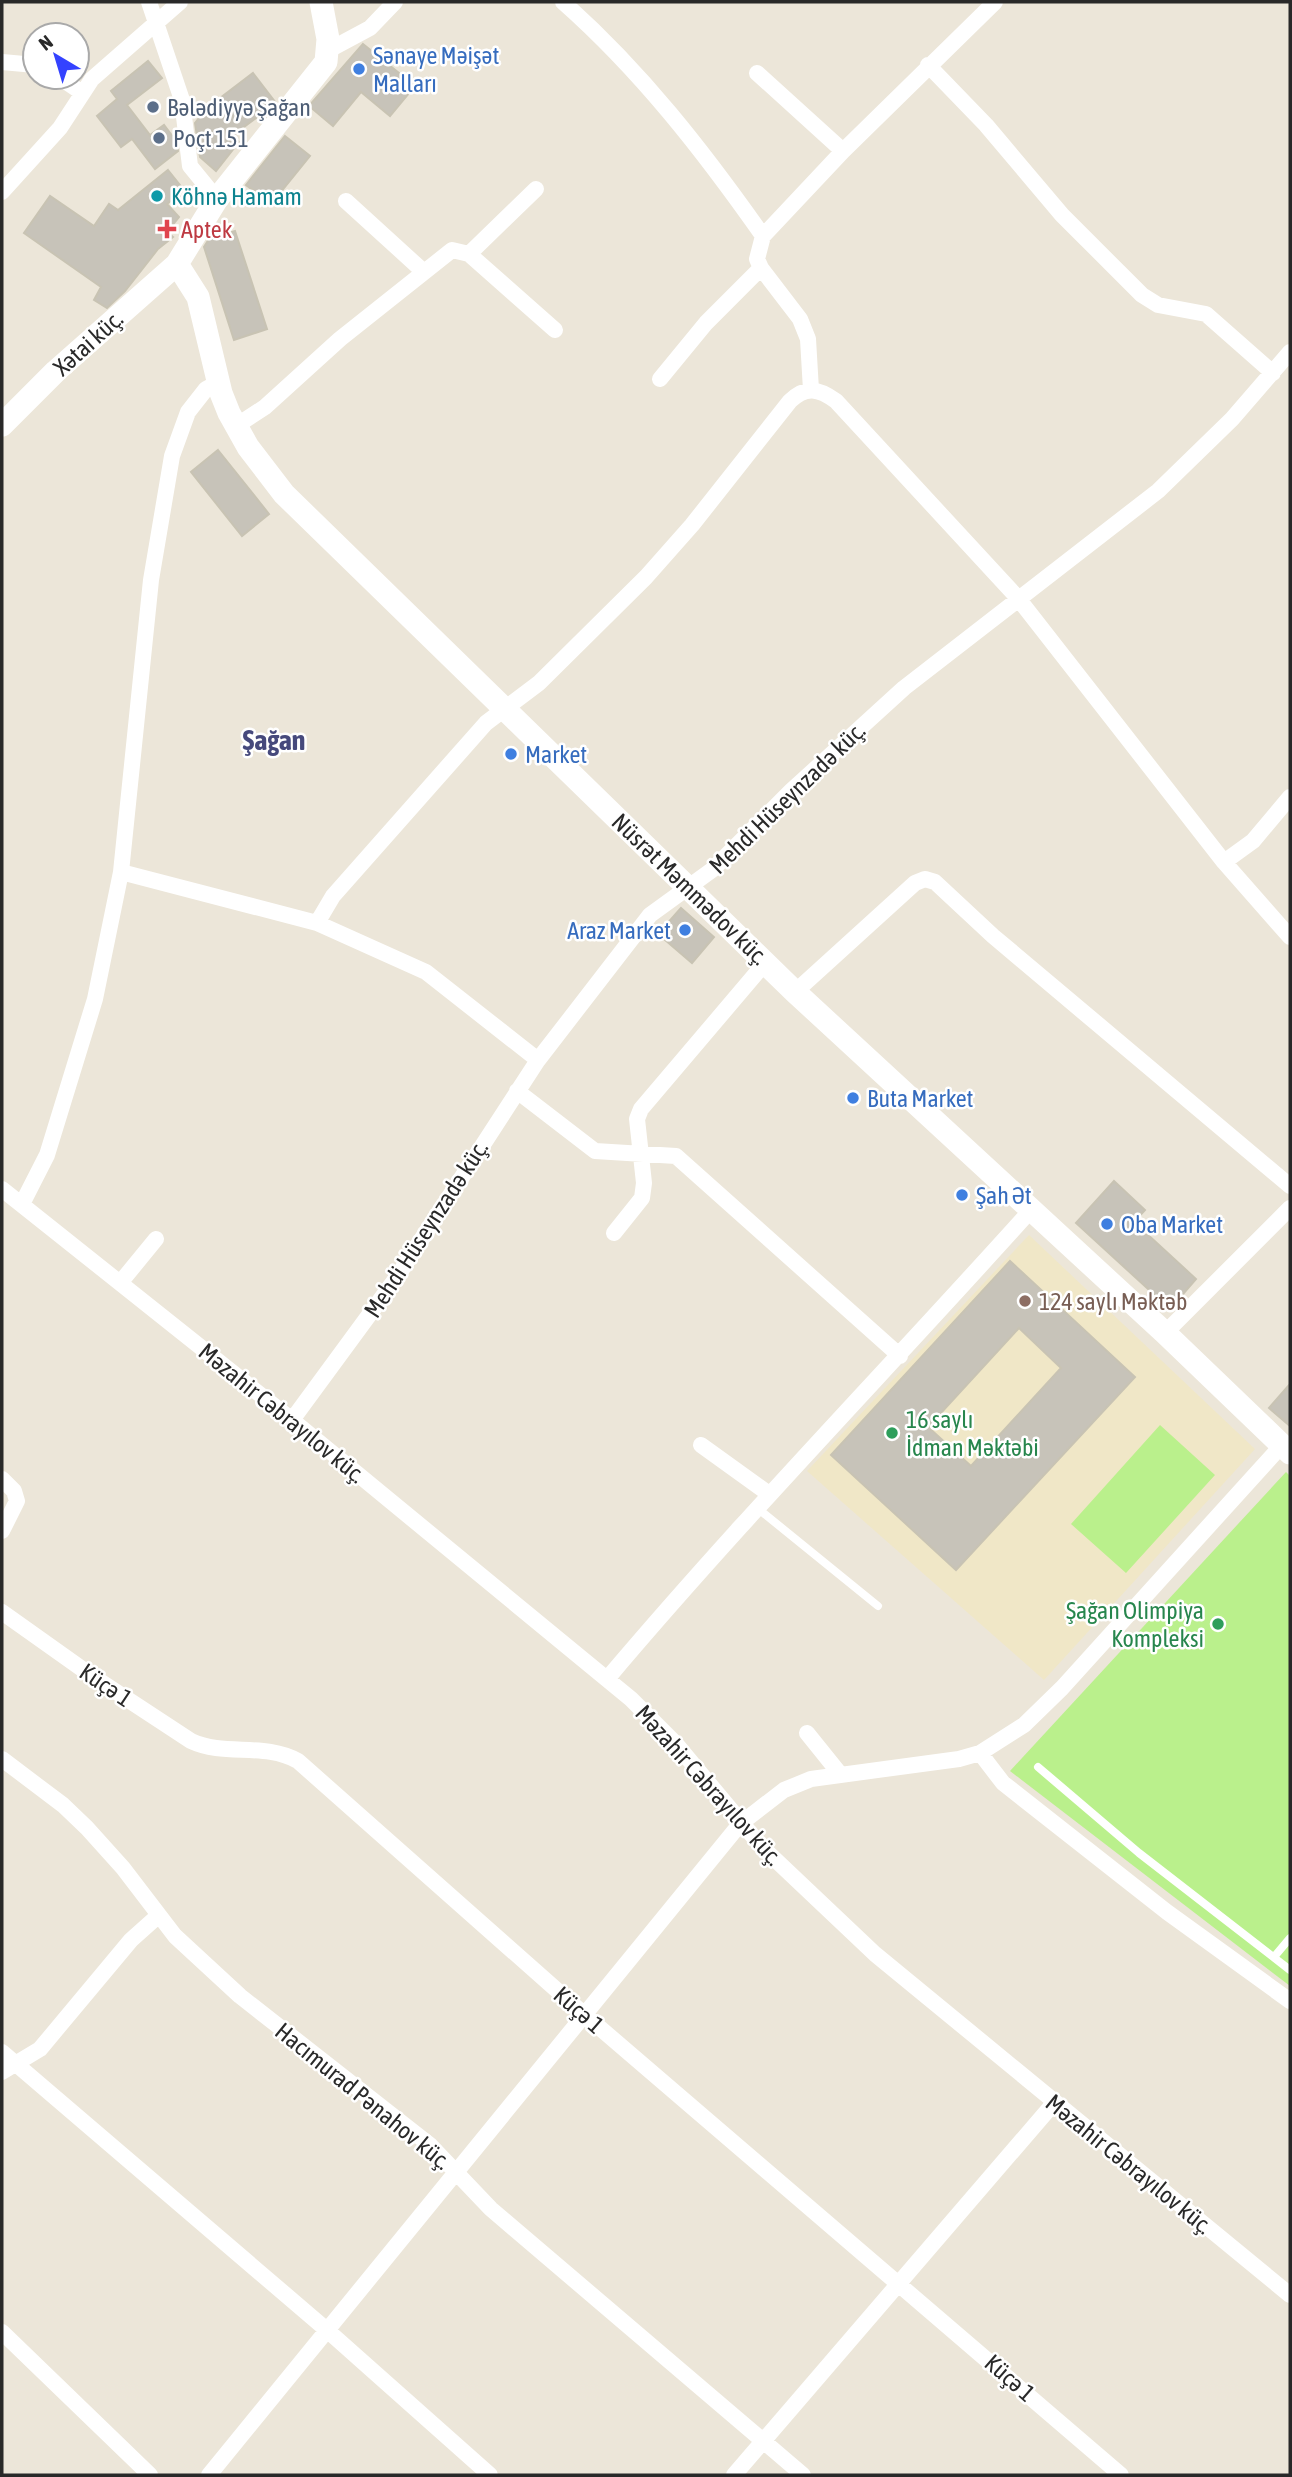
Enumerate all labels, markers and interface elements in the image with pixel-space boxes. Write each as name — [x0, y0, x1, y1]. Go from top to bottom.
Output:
north arrow — [21, 21, 91, 91]
text: N — [34, 30, 57, 55]
place label: Sənaye Məişət Malları — [373, 42, 499, 97]
marker: Sənaye Məişət Malları — [351, 61, 367, 77]
place label: Bələdiyyə Şağan — [167, 94, 311, 121]
marker: Bələdiyyə Şağan — [145, 99, 161, 115]
place label: Poçt 151 — [173, 125, 249, 152]
marker: Poçt 151 — [151, 130, 167, 146]
place label: Köhnə Hamam — [171, 183, 302, 210]
marker: Köhnə Hamam — [149, 188, 165, 204]
place label: Aptek — [181, 216, 233, 243]
marker: Aptek — [159, 221, 175, 237]
street label: Xətai küç. — [48, 305, 128, 381]
street label: Mehdi Hüseynzadə küç. — [704, 717, 870, 879]
district label: Şağan — [243, 724, 305, 756]
place label: Market — [525, 741, 587, 768]
marker: Market — [503, 746, 519, 762]
street label: Nüsrət Məmmədov küç. — [607, 808, 773, 970]
place label: Araz Market — [567, 917, 671, 944]
marker: Araz Market — [677, 922, 693, 938]
place label: Buta Market — [867, 1085, 974, 1112]
marker: Buta Market — [845, 1090, 861, 1106]
street label: Mehdi Hüseynzadə küç. — [359, 1135, 493, 1323]
place label: Şah Ət — [976, 1182, 1032, 1209]
marker: Şah Ət — [954, 1187, 970, 1203]
place label: Oba Market — [1121, 1211, 1223, 1238]
marker: Oba Market — [1099, 1216, 1115, 1232]
place label: 124 saylı Məktəb — [1039, 1288, 1187, 1315]
marker: 124 saylı Məktəb — [1017, 1293, 1033, 1309]
street label: Məzahir Cəbrayılov küç. — [193, 1338, 371, 1488]
place label: 16 saylı İdman Məktəbi — [906, 1406, 1039, 1461]
marker: 16 saylı İdman Məktəbi — [884, 1425, 900, 1441]
place label: Şağan Olimpiya Kompleksi — [1066, 1597, 1204, 1652]
marker: Şağan Olimpiya Kompleksi — [1210, 1616, 1226, 1632]
street label: Küçə 1 — [75, 1658, 137, 1712]
street label: Məzahir Cəbrayılov küç. — [630, 1699, 788, 1871]
street label: Küçə 1 — [548, 1981, 610, 2039]
street label: Hacımurad Pənahov küç. — [270, 2017, 456, 2175]
street label: Məzahir Cəbrayılov küç. — [1040, 2089, 1218, 2239]
street label: Küçə 1 — [979, 2349, 1041, 2407]

